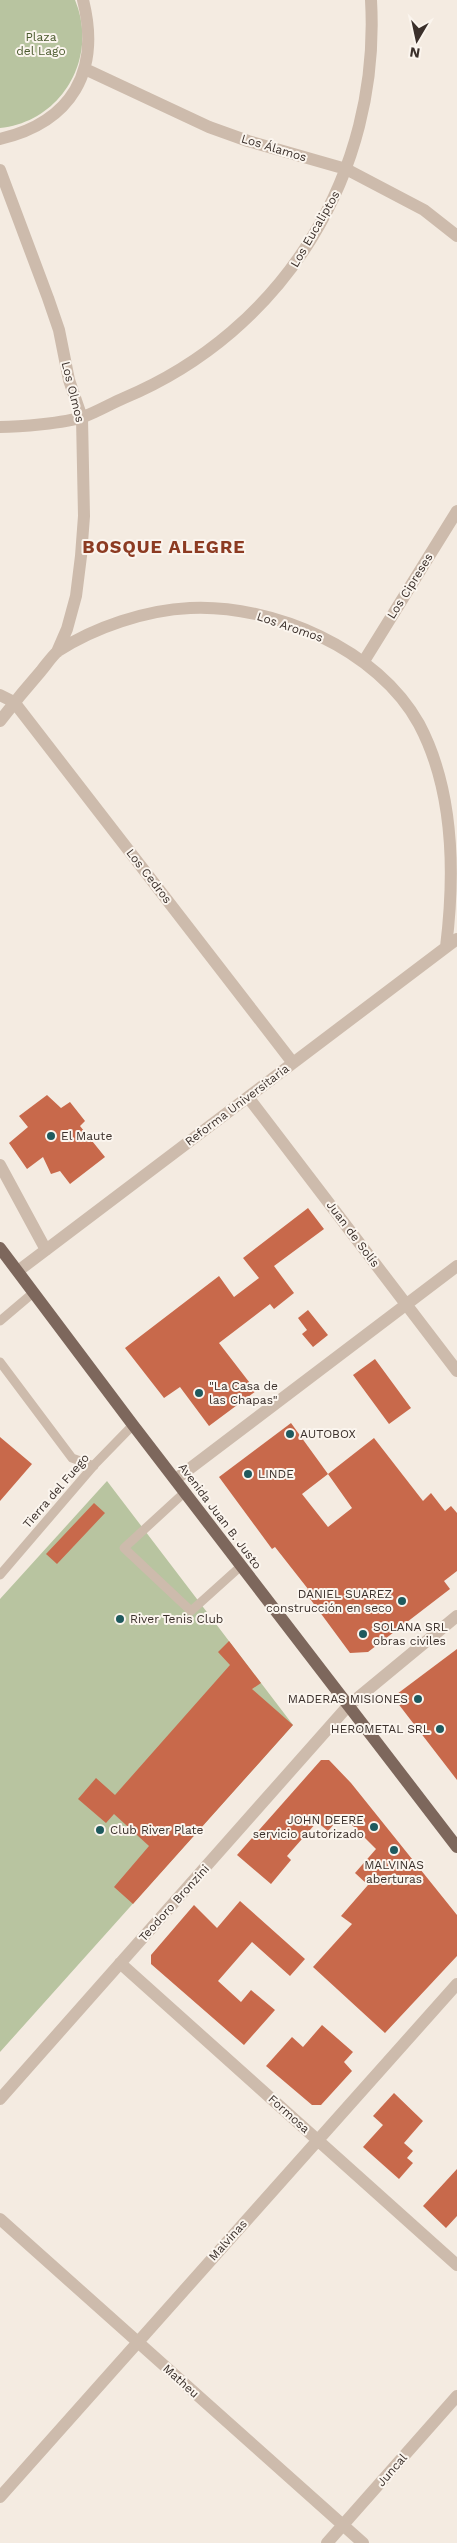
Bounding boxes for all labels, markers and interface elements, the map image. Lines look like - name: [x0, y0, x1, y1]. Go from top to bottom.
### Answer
- north arrow: [392, 15, 442, 65]
- park label: Plaza del Lago: [16, 30, 66, 58]
- text: N: [409, 44, 421, 62]
- street label: Los Álamos: [240, 131, 308, 165]
- street label: Los Eucaliptos: [287, 188, 343, 270]
- street label: Los Olmos: [59, 360, 87, 424]
- district label: BOSQUE ALEGRE: [82, 536, 246, 557]
- street label: Los Cipreses: [384, 551, 436, 621]
- street label: Los Aromos: [255, 609, 325, 645]
- street label: Los Cedros: [123, 846, 175, 906]
- street label: Reforma Universitaria: [182, 1061, 292, 1149]
- place label: El Maute: [61, 1129, 112, 1143]
- marker: El Maute: [45, 1130, 57, 1142]
- street label: Juan de Solís: [324, 1198, 382, 1270]
- place label: "La Casa de las Chapas": [209, 1379, 278, 1407]
- marker: "La Casa de las Chapas": [193, 1387, 205, 1399]
- place label: AUTOBOX: [300, 1427, 356, 1441]
- marker: AUTOBOX: [284, 1428, 296, 1440]
- street label: Tierra del Fuego: [20, 1451, 92, 1531]
- street label: Avenida Juan B. Justo: [176, 1460, 264, 1572]
- place label: LINDE: [258, 1467, 294, 1481]
- marker: LINDE: [242, 1468, 254, 1480]
- place label: DANIEL SUAREZ construcción en seco: [266, 1587, 392, 1615]
- marker: DANIEL SUAREZ construcción en seco: [396, 1595, 408, 1607]
- place label: River Tenis Club: [130, 1612, 223, 1626]
- marker: River Tenis Club: [114, 1613, 126, 1625]
- place label: SOLANA SRL obras civiles: [373, 1620, 448, 1648]
- marker: SOLANA SRL obras civiles: [357, 1628, 369, 1640]
- place label: MADERAS MISIONES: [288, 1692, 408, 1706]
- marker: MADERAS MISIONES: [412, 1693, 424, 1705]
- place label: HEROMETAL SRL: [331, 1722, 430, 1736]
- marker: HEROMETAL SRL: [434, 1723, 446, 1735]
- place label: JOHN DEERE servicio autorizado: [253, 1813, 364, 1841]
- marker: JOHN DEERE servicio autorizado: [368, 1821, 380, 1833]
- place label: Club River Plate: [110, 1823, 203, 1837]
- marker: Club River Plate: [94, 1824, 106, 1836]
- marker: MALVINAS aberturas: [388, 1844, 400, 1856]
- place label: MALVINAS aberturas: [364, 1858, 424, 1886]
- street label: Teodoro Bronzini: [136, 1862, 212, 1944]
- street label: Formosa: [266, 2092, 313, 2136]
- street label: Malvinas: [206, 2217, 250, 2263]
- street label: Matheu: [160, 2361, 202, 2401]
- street label: Juncal: [374, 2451, 410, 2489]

